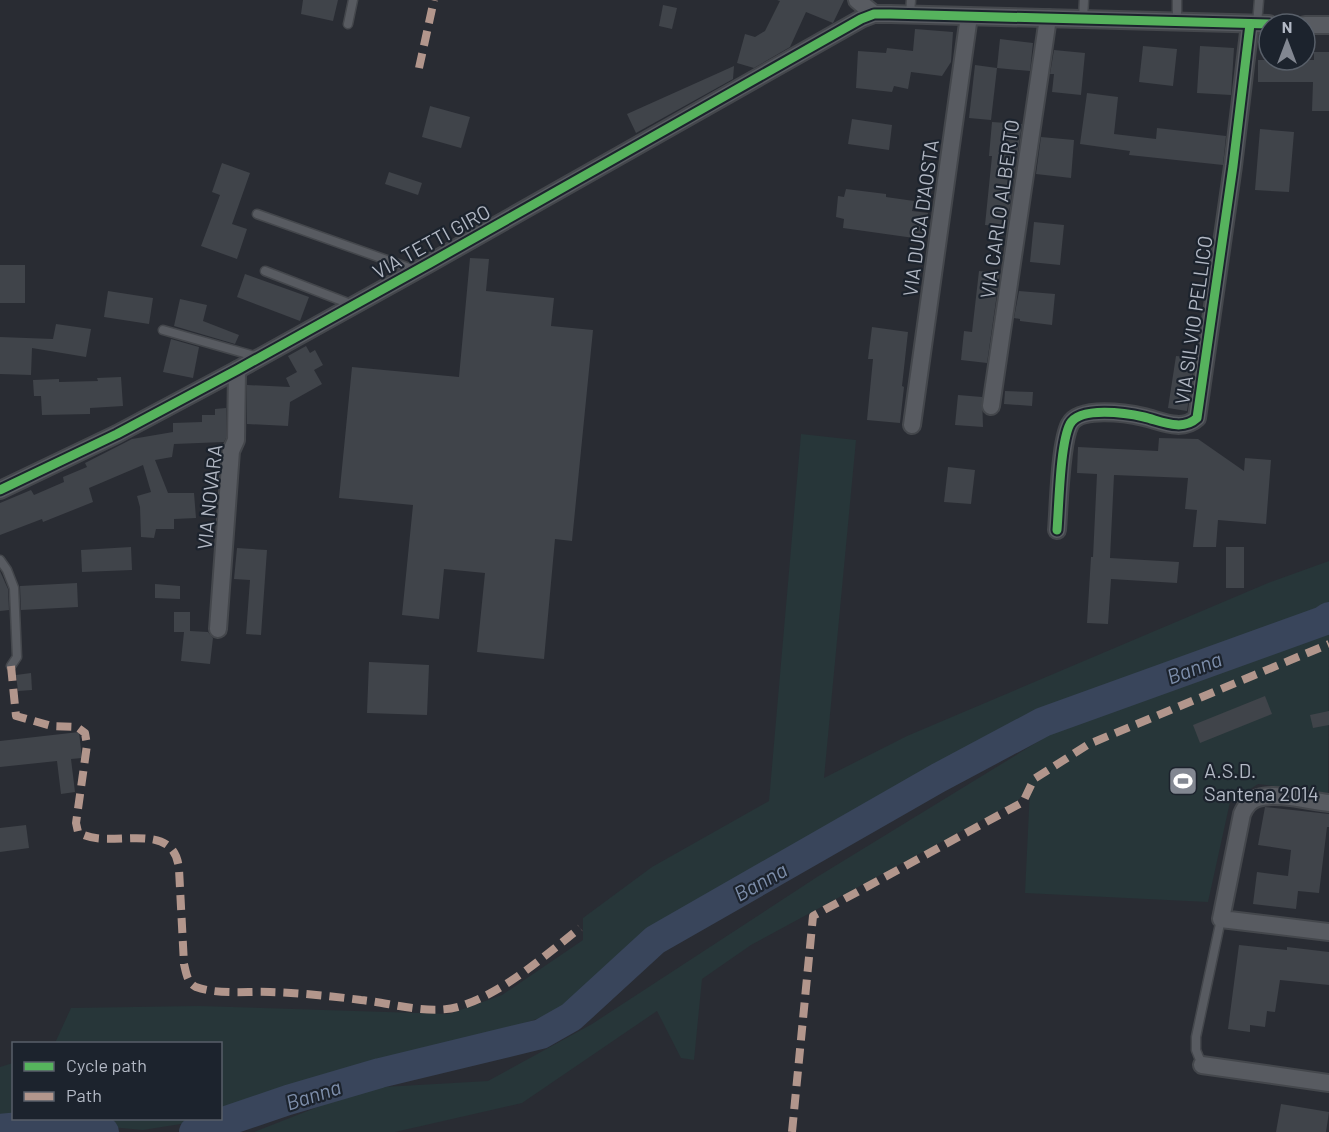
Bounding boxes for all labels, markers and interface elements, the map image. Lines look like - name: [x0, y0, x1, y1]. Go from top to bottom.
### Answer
- north arrow: [1257, 12, 1317, 72]
- text: N: [1282, 17, 1292, 36]
- street label: VIA CARLO ALBERTO: [975, 118, 1023, 300]
- street label: VIA DUCA D'AOSTA: [897, 138, 943, 298]
- street label: VIA TETTI GIRO: [368, 199, 494, 283]
- street label: VIA SILVIO PELLICO: [1169, 234, 1217, 406]
- street label: VIA NOVARA: [192, 443, 226, 551]
- water label: Banna: [1163, 646, 1225, 688]
- place label: A.S.D. Santena 2014: [1204, 758, 1319, 805]
- sports icon: A.S.D. Santena 2014: [1167, 765, 1199, 797]
- water label: Banna: [729, 856, 791, 906]
- legend: [12, 1042, 222, 1120]
- text: Cycle path: [66, 1054, 147, 1076]
- water label: Banna: [282, 1073, 344, 1115]
- text: Path: [66, 1084, 102, 1106]

